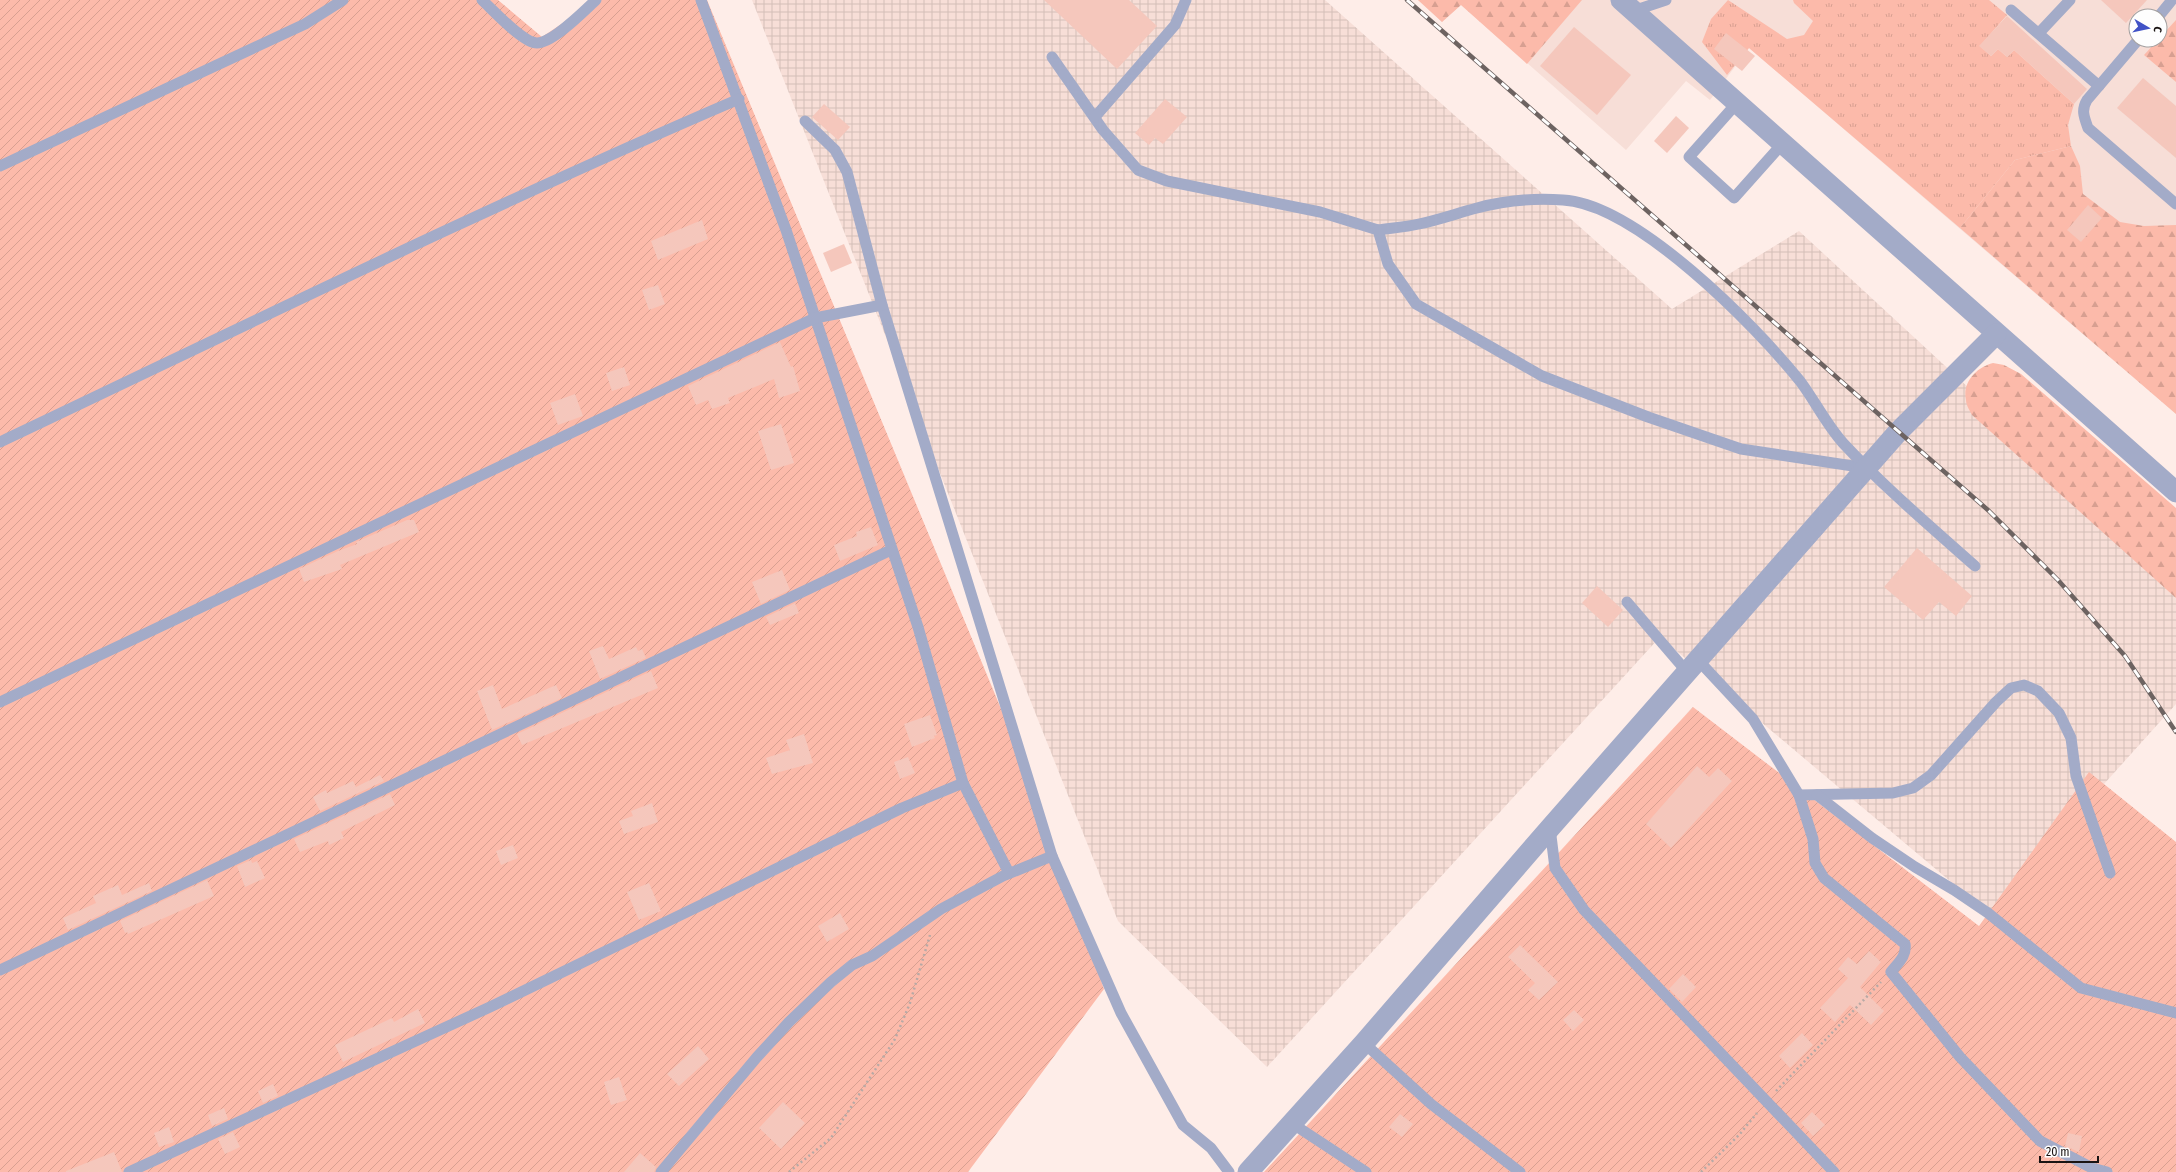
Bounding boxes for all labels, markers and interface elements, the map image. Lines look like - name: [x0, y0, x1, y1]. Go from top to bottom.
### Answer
- north arrow: [2128, 8, 2168, 48]
- text: С: [2150, 26, 2164, 34]
- scale bar: [2040, 1138, 2098, 1164]
- text: 20 m: [2046, 1145, 2070, 1159]

